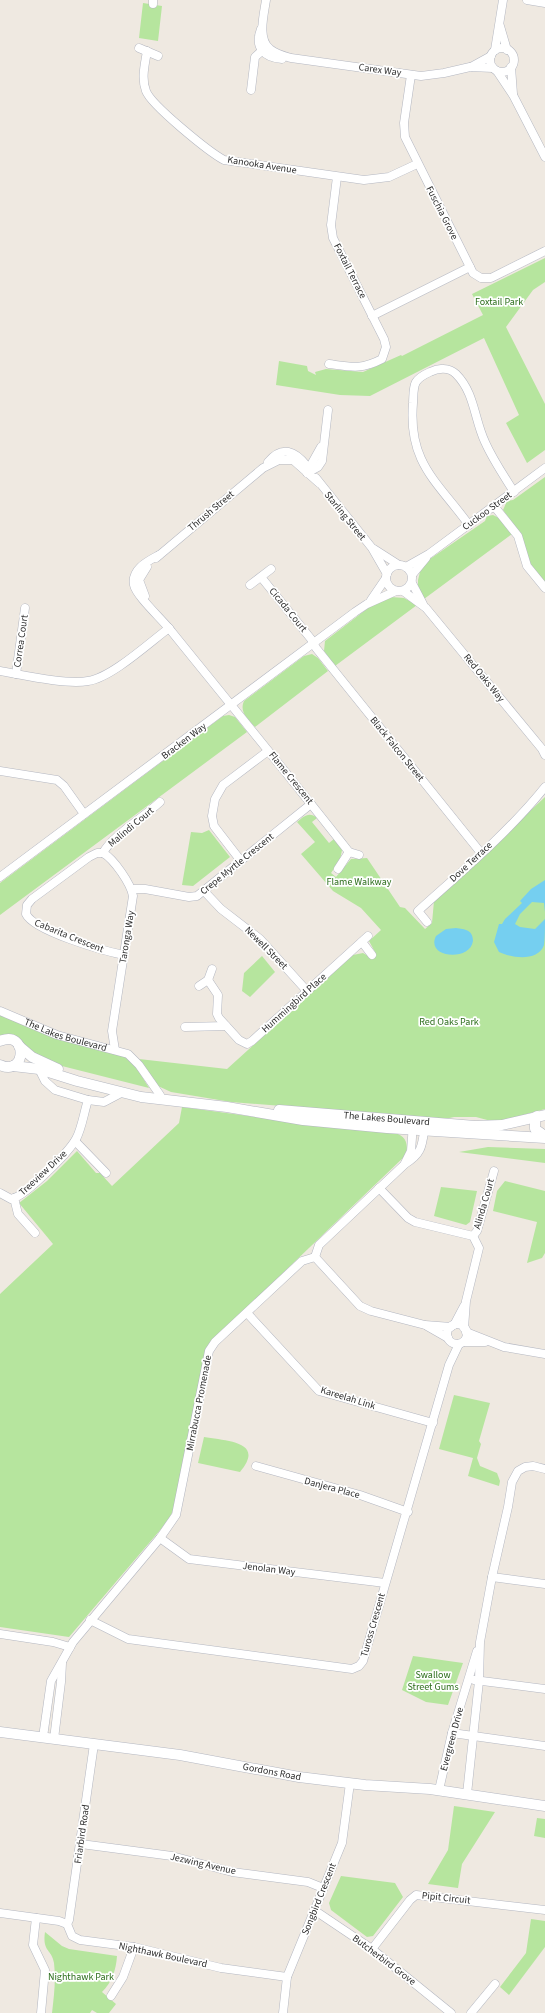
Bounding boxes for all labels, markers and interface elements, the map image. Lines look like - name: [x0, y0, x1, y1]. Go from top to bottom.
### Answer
- street label: Carex Way: [358, 60, 403, 80]
- street label: Kanooka Avenue: [226, 153, 298, 177]
- street label: Fuschia Grove: [422, 184, 462, 242]
- street label: Foxtail Terrace: [330, 241, 370, 301]
- park label: Foxtail Park: [475, 295, 523, 309]
- street label: Thrush Street: [185, 487, 238, 534]
- street label: Cuckoo Street: [459, 488, 515, 534]
- street label: Starling Street: [321, 489, 370, 544]
- street label: Cicada Court: [266, 585, 311, 636]
- street label: Correa Court: [10, 613, 32, 668]
- street label: Red Oaks Way: [460, 651, 508, 705]
- street label: Black Falcon Street: [367, 714, 428, 785]
- street label: Bracken Way: [158, 719, 210, 763]
- street label: Flame Crescent: [265, 749, 317, 808]
- street label: Malindi Court: [105, 803, 158, 850]
- street label: Crepe Myrtle Crescent: [197, 829, 277, 898]
- street label: Dove Terrace: [447, 838, 495, 885]
- park label: Flame Walkway: [327, 875, 392, 889]
- street label: Taronga Way: [116, 909, 138, 964]
- street label: Cabarita Crescent: [32, 916, 106, 957]
- street label: Newell Street: [241, 923, 291, 973]
- street label: Hummingbird Place: [258, 970, 330, 1036]
- street label: The Lakes Boulevard: [22, 1015, 108, 1055]
- park label: Red Oaks Park: [419, 1015, 479, 1029]
- street label: The Lakes Boulevard: [343, 1108, 430, 1129]
- street label: Treeview Drive: [16, 1147, 70, 1199]
- street label: Alinda Court: [470, 1177, 498, 1231]
- street label: Mirrabucca Promenade: [183, 1354, 215, 1452]
- street label: Kareelah Link: [319, 1383, 377, 1413]
- street label: Danjera Place: [303, 1474, 361, 1502]
- street label: Jenolan Way: [242, 1559, 297, 1579]
- street label: Tuross Crescent: [357, 1591, 389, 1659]
- park label: Swallow Street Gums: [407, 1668, 459, 1694]
- street label: Evergreen Drive: [437, 1705, 467, 1772]
- street label: Gordons Road: [242, 1760, 302, 1784]
- street label: Friarbird Road: [71, 1804, 93, 1864]
- street label: Jezwing Avenue: [169, 1850, 237, 1878]
- street label: Songbird Crescent: [298, 1860, 340, 1937]
- street label: Pipit Circuit: [421, 1888, 472, 1908]
- street label: Butcherbird Grove: [349, 1931, 419, 1989]
- street label: Nighthawk Boulevard: [117, 1939, 209, 1971]
- park label: Nighthawk Park: [48, 1970, 114, 1984]

